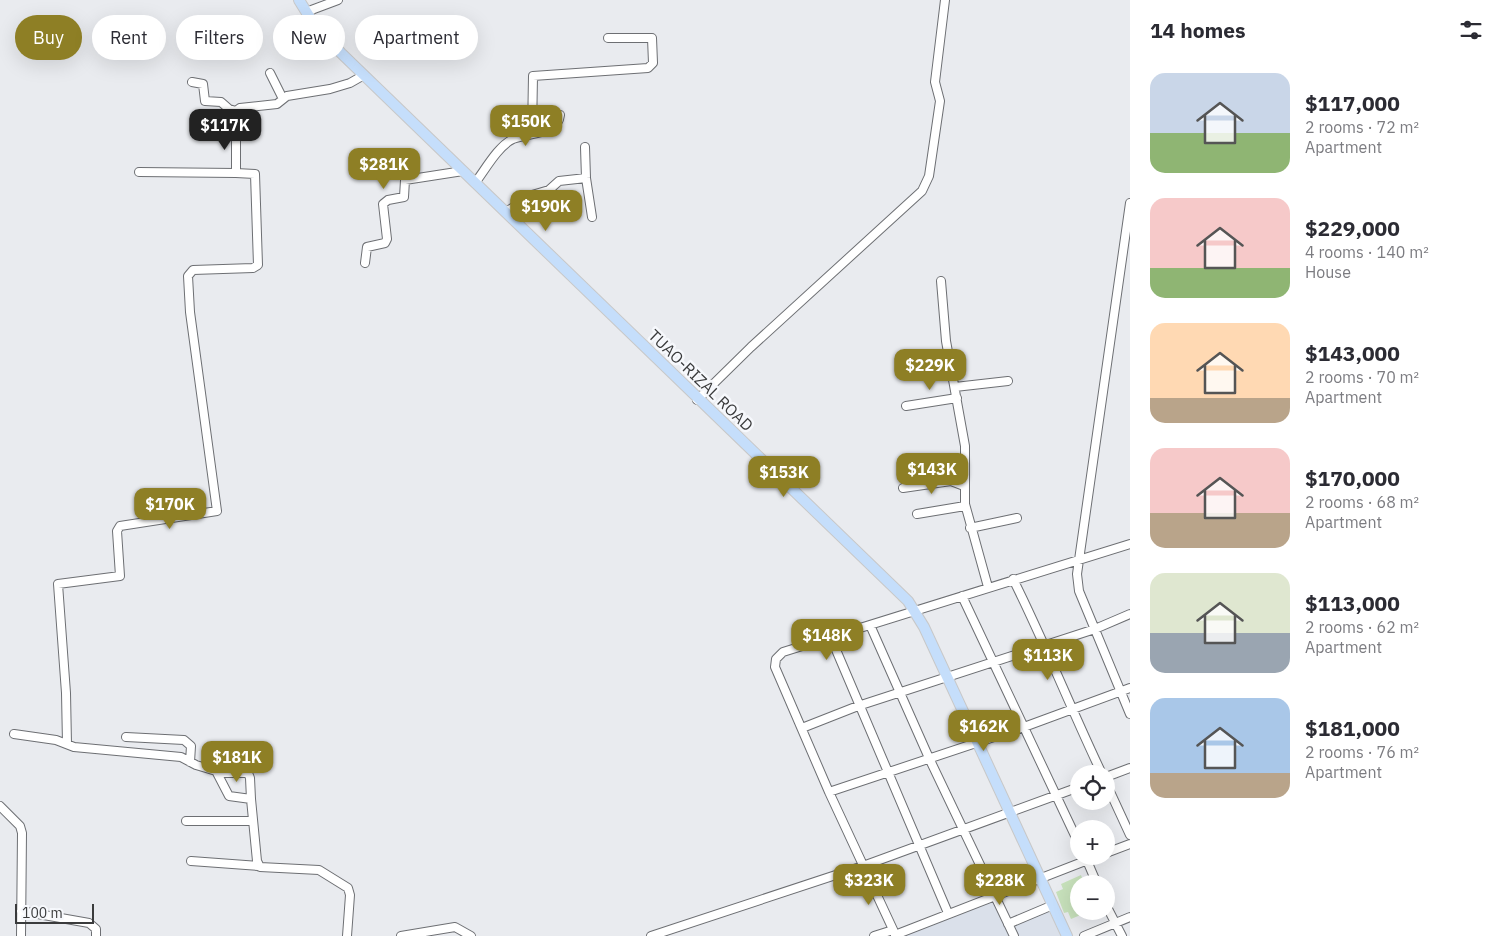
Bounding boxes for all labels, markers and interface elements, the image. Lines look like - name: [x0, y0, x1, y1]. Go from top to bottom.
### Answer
- chip: Buy: [15, 15, 82, 60]
- chip: Rent: [92, 15, 166, 60]
- chip: Filters: [176, 15, 263, 60]
- chip: New: [273, 15, 345, 60]
- chip: Apartment: [355, 15, 478, 60]
- text: 14 homes: [1150, 16, 1246, 44]
- icon: filters: [1457, 16, 1485, 44]
- text: $117,000: [1305, 89, 1400, 117]
- icon: home: [1190, 93, 1250, 153]
- pin: $150K: [491, 104, 561, 147]
- pin: $117K: [190, 108, 260, 151]
- text: $150K: [501, 111, 551, 131]
- text: $117K: [200, 115, 250, 135]
- text: 2 rooms · 72 m²: [1305, 117, 1419, 137]
- text: Apartment: [1305, 137, 1382, 157]
- pin: $281K: [349, 148, 419, 190]
- text: $281K: [359, 154, 409, 174]
- pin: $190K: [511, 190, 581, 232]
- text: $190K: [521, 196, 571, 216]
- text: $229,000: [1305, 214, 1400, 242]
- icon: home: [1190, 218, 1250, 278]
- text: 4 rooms · 140 m²: [1305, 242, 1429, 262]
- text: House: [1305, 262, 1351, 282]
- street label: TUAO-RIZAL ROAD: [644, 325, 758, 435]
- text: $143,000: [1305, 339, 1400, 367]
- icon: home: [1190, 343, 1250, 403]
- pin: $229K: [895, 348, 965, 391]
- text: $229K: [905, 355, 955, 375]
- text: 2 rooms · 70 m²: [1305, 367, 1419, 387]
- text: Apartment: [1305, 387, 1382, 407]
- pin: $143K: [897, 452, 967, 495]
- pin: $153K: [749, 456, 819, 498]
- text: $143K: [907, 459, 957, 479]
- text: $153K: [759, 462, 809, 482]
- text: $170,000: [1305, 464, 1400, 492]
- icon: home: [1190, 468, 1250, 528]
- pin: $170K: [135, 488, 205, 530]
- text: 2 rooms · 68 m²: [1305, 492, 1419, 512]
- text: $170K: [145, 494, 195, 514]
- text: Apartment: [1305, 512, 1382, 532]
- text: $113,000: [1305, 589, 1400, 617]
- icon: home: [1190, 593, 1250, 653]
- text: 2 rooms · 62 m²: [1305, 617, 1419, 637]
- pin: $148K: [792, 618, 862, 661]
- text: $148K: [802, 625, 852, 645]
- text: Apartment: [1305, 637, 1382, 657]
- pin: $113K: [1013, 638, 1083, 681]
- text: $113K: [1023, 645, 1073, 665]
- pin: $162K: [949, 710, 1019, 752]
- text: $181,000: [1305, 714, 1400, 742]
- text: $162K: [959, 716, 1009, 736]
- icon: home: [1190, 718, 1250, 778]
- pin: $181K: [202, 740, 272, 783]
- text: 2 rooms · 76 m²: [1305, 742, 1419, 762]
- text: $181K: [212, 747, 262, 767]
- text: Apartment: [1305, 762, 1382, 782]
- map controls: [1070, 765, 1115, 920]
- button: locate: [1070, 765, 1115, 810]
- button: +: [1070, 820, 1115, 865]
- pin: $323K: [834, 864, 904, 906]
- pin: $228K: [965, 864, 1035, 906]
- text: $323K: [844, 870, 894, 890]
- text: $228K: [975, 870, 1025, 890]
- button: −: [1070, 875, 1115, 920]
- scale bar: [15, 901, 94, 924]
- text: 100 m: [22, 904, 63, 922]

